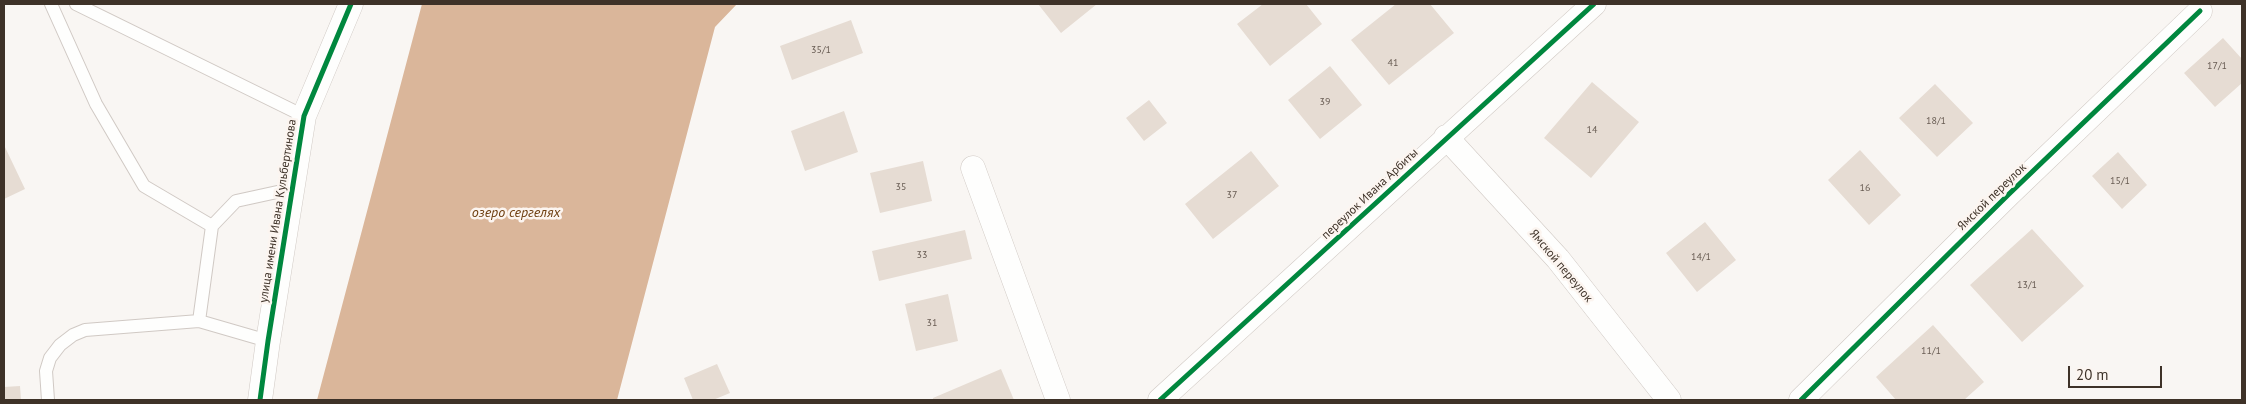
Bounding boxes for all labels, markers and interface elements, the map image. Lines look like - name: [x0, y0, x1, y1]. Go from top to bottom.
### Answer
- house number: 35/1: [811, 44, 831, 56]
- house number: 41: [1388, 57, 1398, 69]
- house number: 17/1: [2207, 60, 2227, 72]
- house number: 39: [1320, 96, 1330, 108]
- house number: 18/1: [1926, 115, 1946, 127]
- street label: улица имени Ивана Кульбертинова: [256, 118, 300, 304]
- house number: 14: [1587, 124, 1597, 136]
- street label: переулок Ивана Арбиты: [1319, 146, 1421, 242]
- street label: Ямской переулок: [1955, 160, 2029, 234]
- house number: 15/1: [2110, 175, 2130, 187]
- house number: 35: [896, 181, 906, 193]
- house number: 16: [1860, 182, 1870, 194]
- house number: 37: [1227, 189, 1237, 201]
- water label: озеро сергелях: [472, 205, 560, 221]
- street label: Ямской переулок: [1526, 227, 1596, 305]
- house number: 33: [917, 249, 927, 261]
- house number: 14/1: [1691, 251, 1711, 263]
- house number: 13/1: [2017, 279, 2037, 291]
- house number: 31: [927, 317, 937, 329]
- house number: 11/1: [1921, 345, 1941, 357]
- scale bar: [2071, 356, 2165, 388]
- text: 20 m: [2076, 365, 2109, 384]

